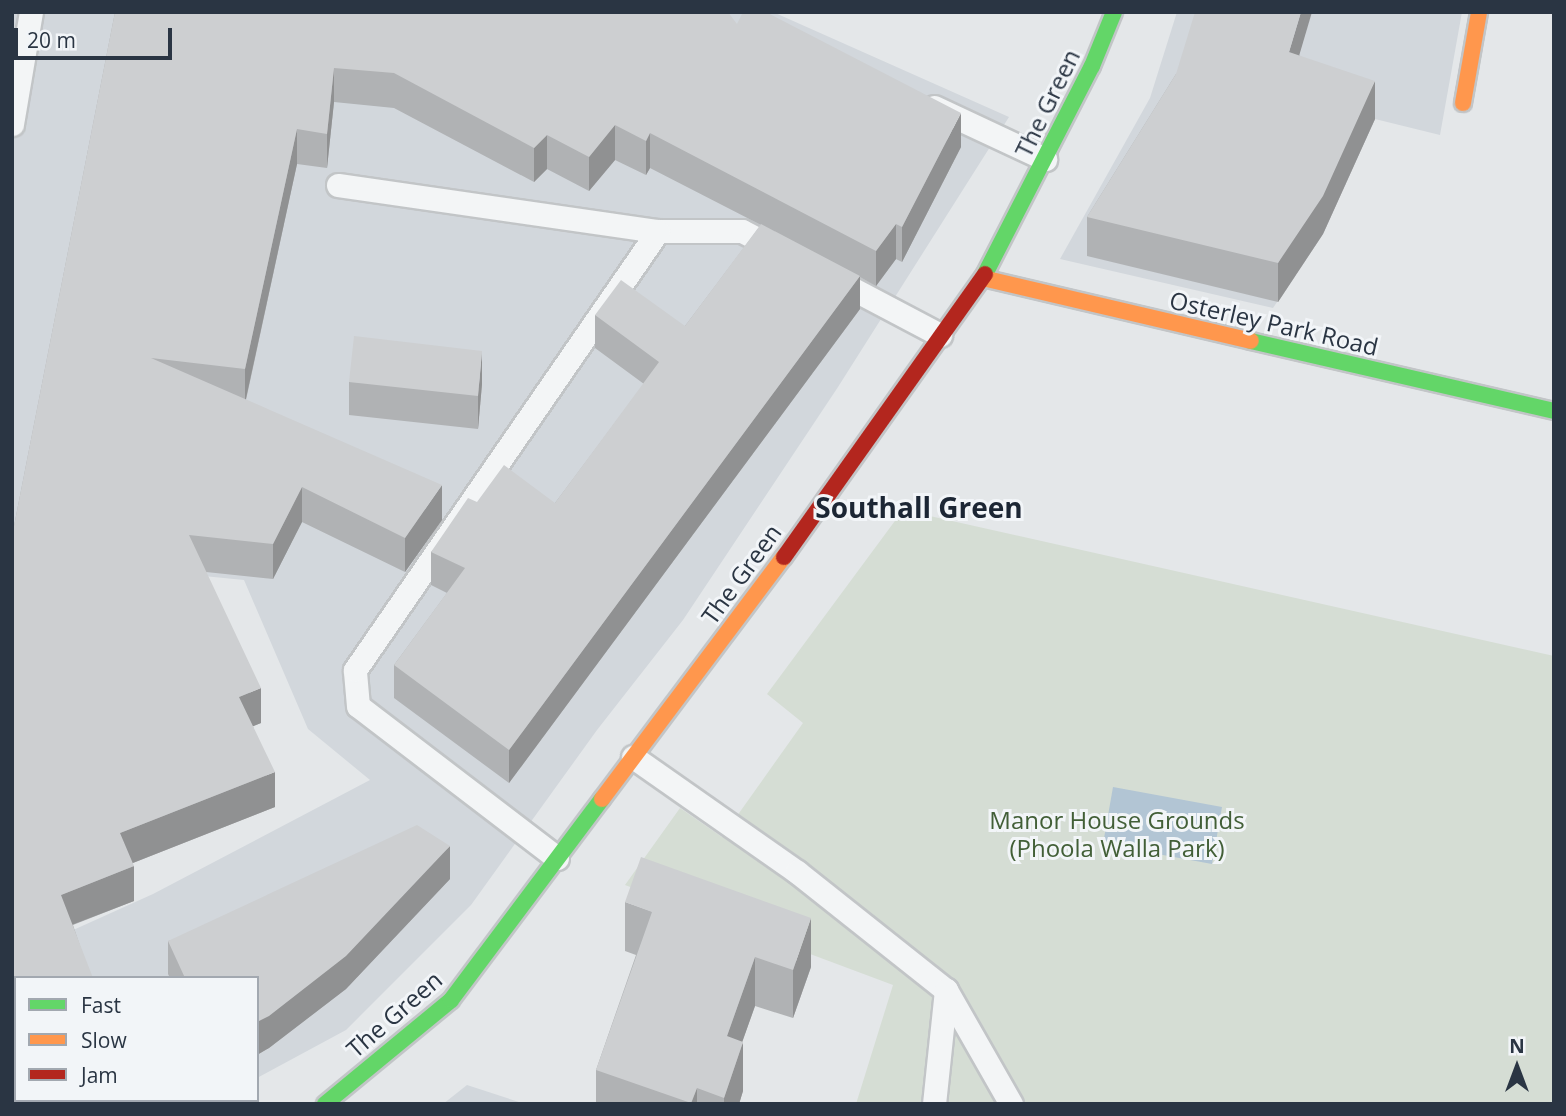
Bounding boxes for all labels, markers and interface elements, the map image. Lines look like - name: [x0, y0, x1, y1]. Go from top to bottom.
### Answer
- scale bar: [18, 14, 175, 58]
- text: 20 m: [27, 26, 76, 54]
- street label: The Green: [1009, 44, 1085, 162]
- street label: Osterley Park Road: [1167, 285, 1381, 361]
- district label: Southall Green: [815, 490, 1023, 524]
- street label: The Green: [695, 518, 787, 630]
- park label: Manor House Grounds (Phoola Walla Park): [989, 806, 1245, 862]
- street label: The Green: [341, 965, 447, 1063]
- legend: [14, 976, 259, 1102]
- text: Fast: [81, 991, 121, 1019]
- text: Slow: [81, 1026, 127, 1054]
- north arrow: [1482, 1032, 1552, 1102]
- text: N: [1509, 1033, 1525, 1059]
- text: Jam: [81, 1061, 118, 1089]

